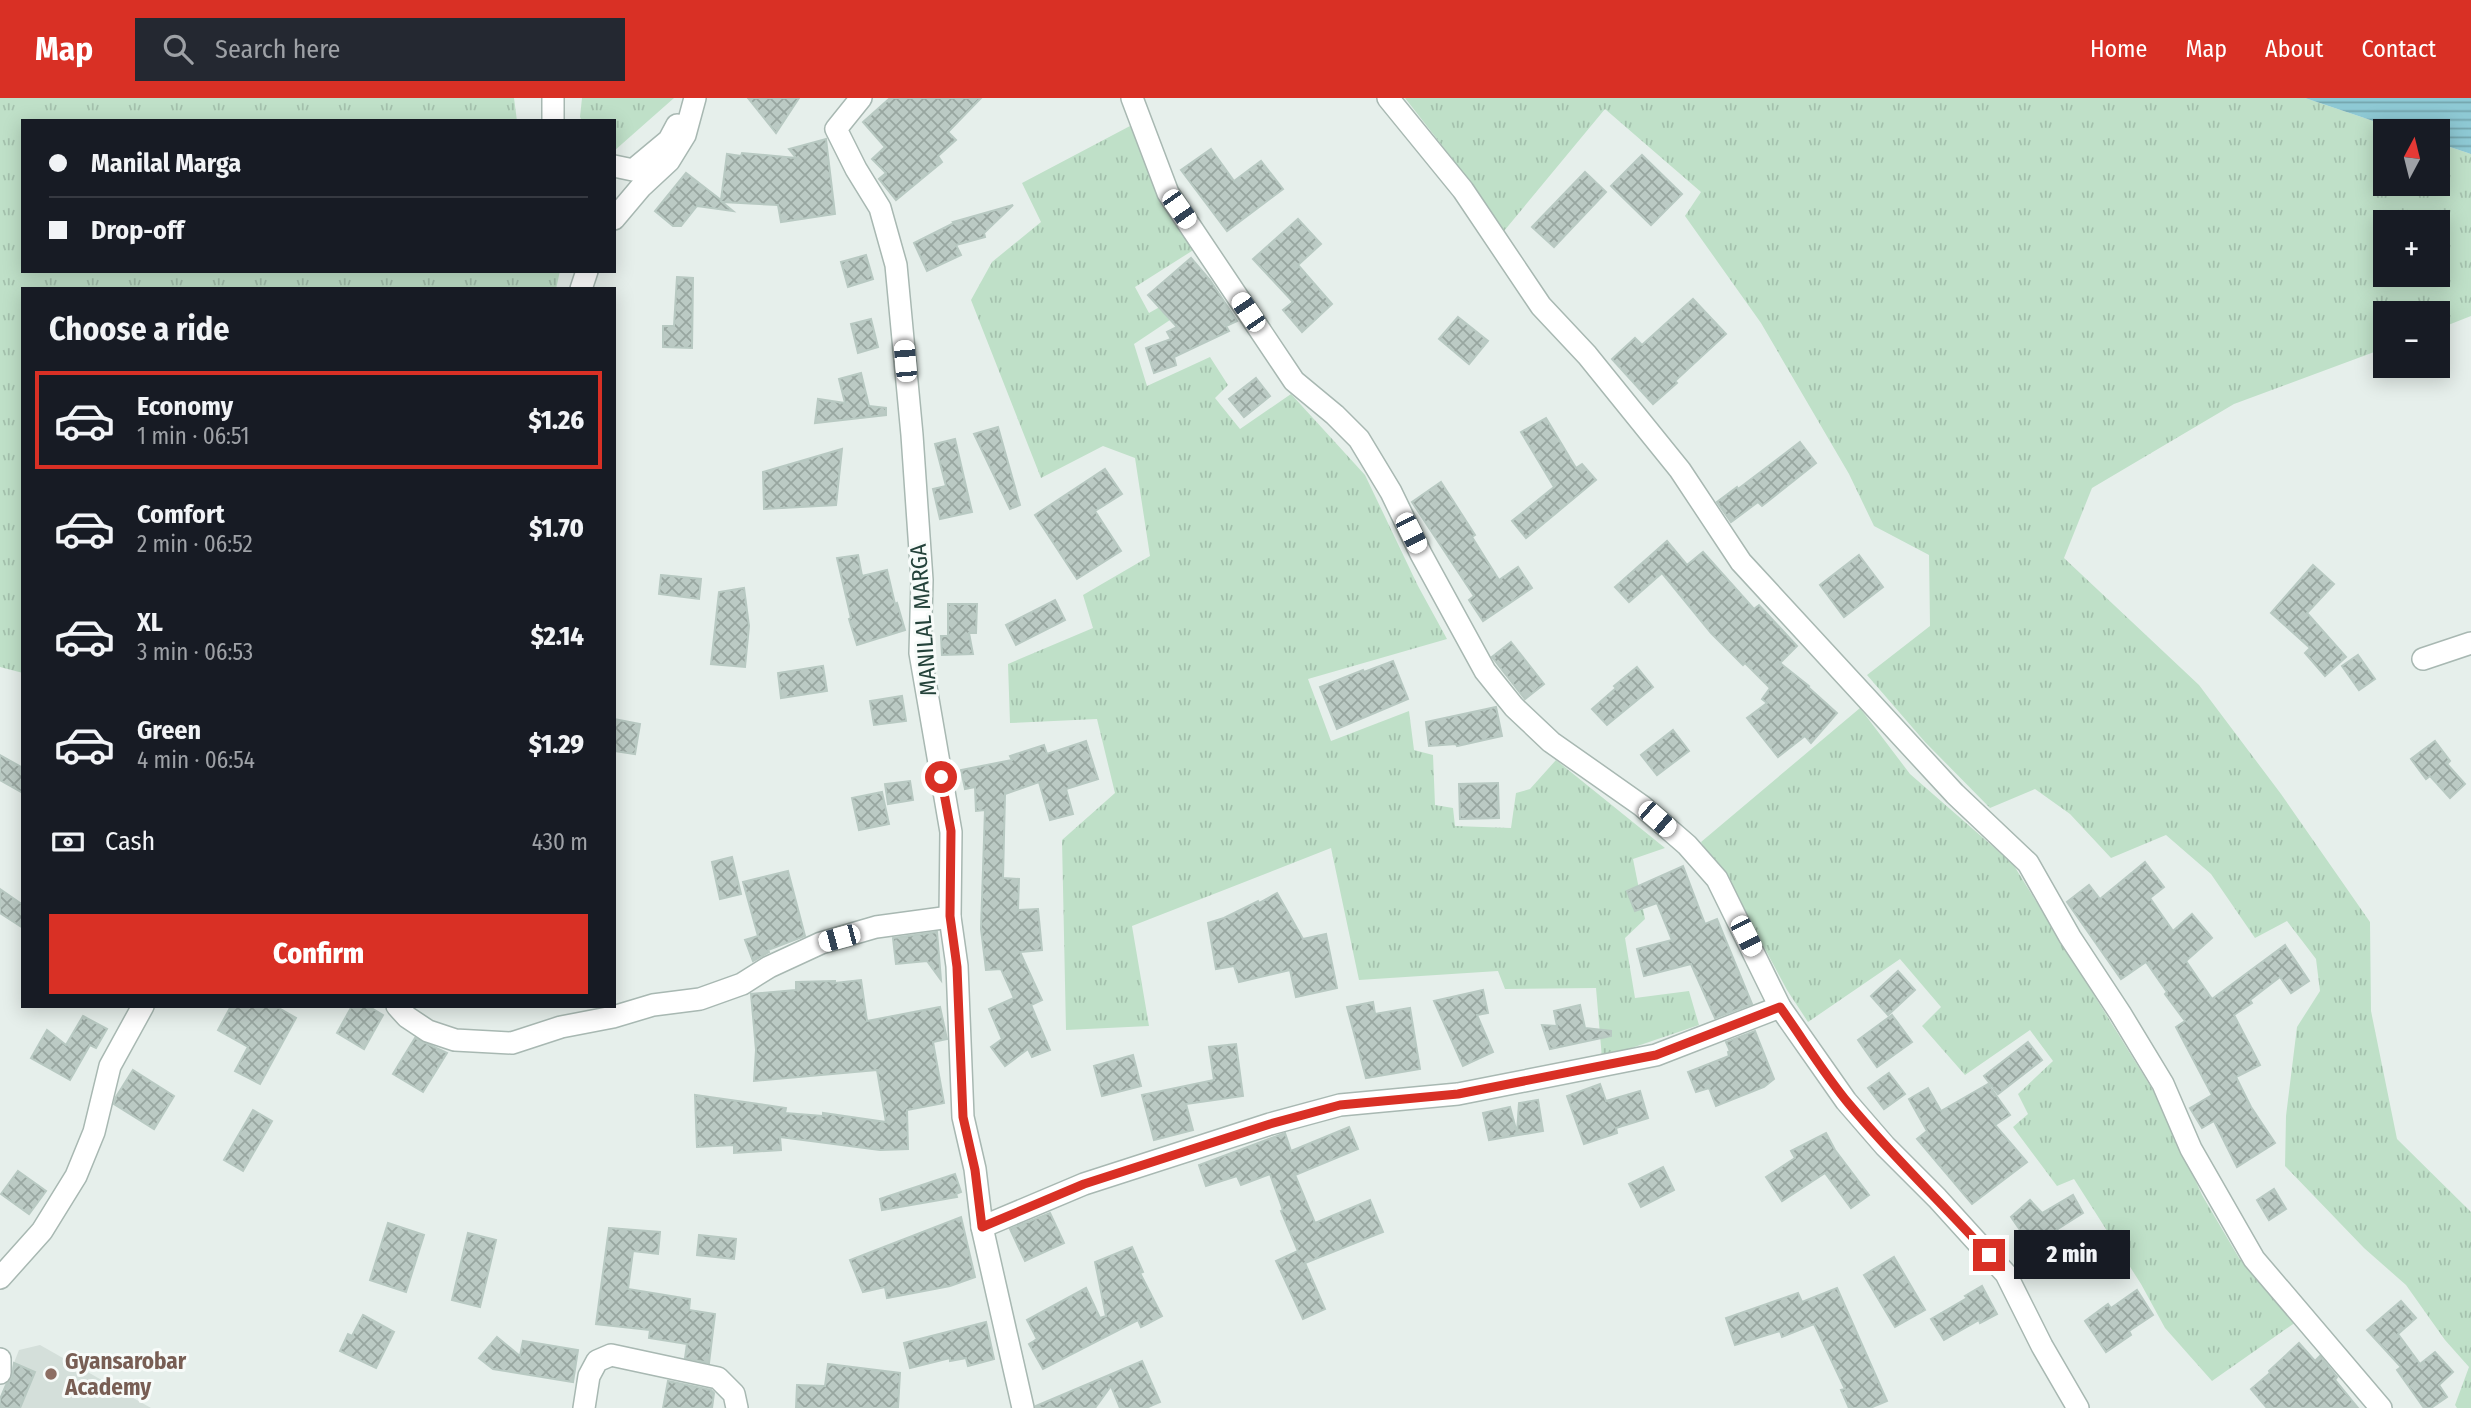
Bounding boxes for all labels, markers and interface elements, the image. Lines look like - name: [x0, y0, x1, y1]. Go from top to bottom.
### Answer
- search box: [135, 18, 625, 81]
- text: Map: [35, 29, 93, 69]
- icon: search: [159, 30, 197, 68]
- text: Search here: [215, 34, 340, 65]
- text: Home: [2090, 35, 2147, 63]
- text: Map: [2185, 35, 2227, 63]
- text: About: [2265, 35, 2323, 63]
- text: Contact: [2361, 35, 2436, 63]
- north arrow: [2373, 119, 2450, 196]
- map controls: [2373, 119, 2450, 378]
- text: Manilal Marga: [91, 148, 241, 179]
- car: [1159, 186, 1200, 232]
- button: +: [2373, 210, 2450, 287]
- text: Drop-off: [91, 215, 184, 246]
- car: [1228, 289, 1269, 335]
- button: −: [2373, 301, 2450, 378]
- text: Choose a ride: [49, 310, 230, 348]
- car: [893, 339, 918, 383]
- icon: car: [53, 389, 116, 452]
- text: Economy: [137, 391, 233, 422]
- text: $1.26: [529, 405, 584, 436]
- text: 1 min · 06:51: [137, 422, 249, 450]
- icon: car: [53, 497, 116, 560]
- text: Comfort: [137, 499, 225, 530]
- car: [1393, 510, 1430, 556]
- text: $1.70: [529, 513, 584, 544]
- text: 2 min · 06:52: [137, 530, 253, 558]
- street label: MANILAL MARGA: [904, 543, 942, 697]
- icon: car: [53, 605, 116, 668]
- text: XL: [137, 607, 163, 638]
- text: $2.14: [531, 621, 584, 652]
- text: 3 min · 06:53: [137, 638, 253, 666]
- icon: car: [53, 713, 116, 776]
- text: Green: [137, 715, 201, 746]
- text: $1.29: [529, 729, 584, 760]
- text: 4 min · 06:54: [137, 746, 255, 774]
- route start: [925, 761, 957, 793]
- car: [1635, 797, 1680, 841]
- icon: cash: [49, 823, 87, 861]
- text: Cash: [105, 826, 155, 857]
- text: 430 m: [532, 828, 588, 856]
- car: [1728, 913, 1765, 959]
- button: Confirm: [49, 914, 588, 994]
- car: [816, 922, 863, 954]
- callout: 2 min: [2014, 1230, 2129, 1280]
- route end: [1973, 1239, 2005, 1271]
- text: 2 min: [2047, 1240, 2097, 1268]
- place label: Gyansarobar Academy: [64, 1347, 187, 1401]
- marker: Gyansarobar Academy: [43, 1366, 59, 1382]

